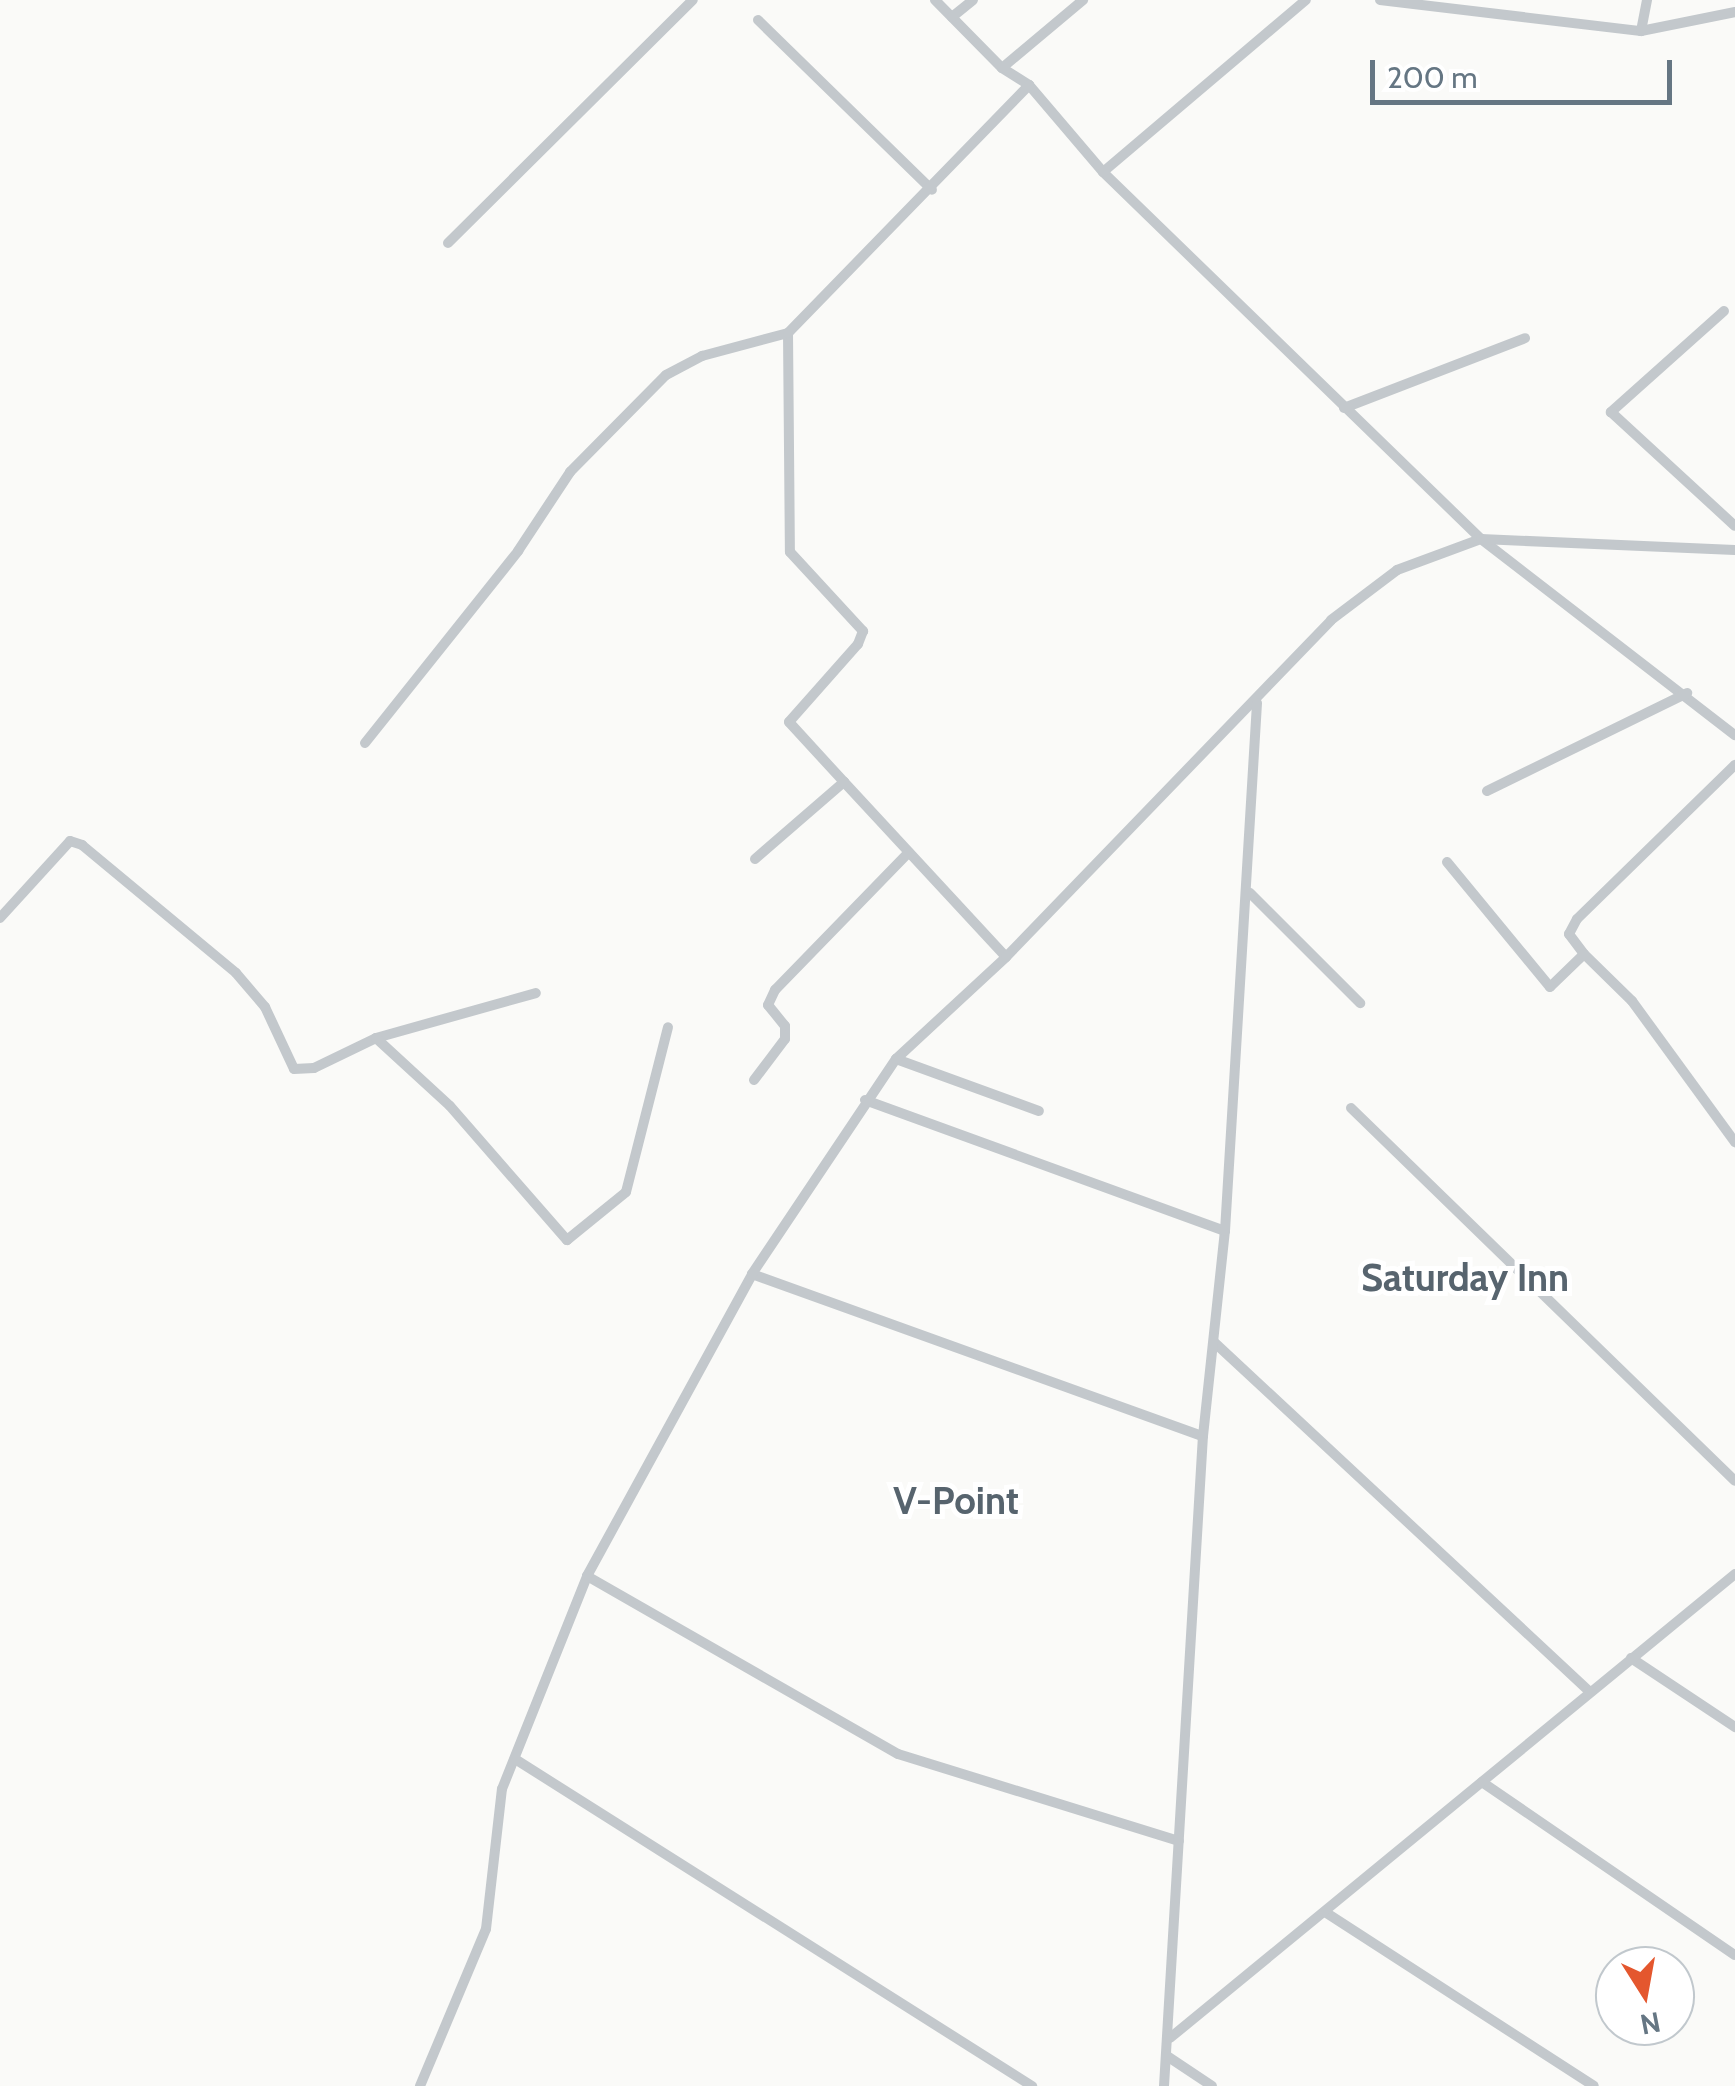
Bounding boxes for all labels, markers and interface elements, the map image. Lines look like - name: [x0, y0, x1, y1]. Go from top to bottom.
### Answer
- scale bar: [1375, 40, 1678, 102]
- text: 200 m: [1387, 59, 1478, 96]
- district label: Saturday Inn: [1361, 1255, 1569, 1301]
- district label: V-Point: [893, 1478, 1019, 1524]
- north arrow: [1595, 1946, 1695, 2046]
- text: N: [1637, 2005, 1663, 2042]

